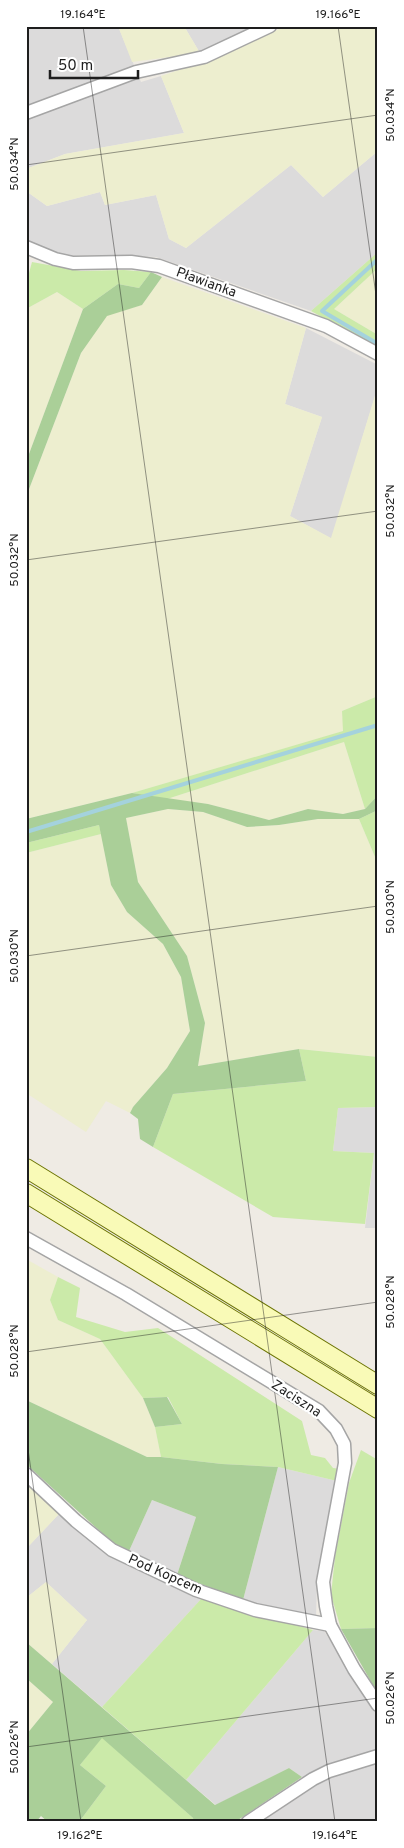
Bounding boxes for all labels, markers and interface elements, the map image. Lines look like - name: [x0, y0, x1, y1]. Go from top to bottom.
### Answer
- text: 19.164°E: [60, 7, 106, 23]
- text: 19.166°E: [315, 7, 361, 23]
- scale bar: [50, 48, 138, 80]
- text: 50 m: [58, 57, 93, 76]
- text: 50.034°N: [383, 88, 399, 142]
- text: 50.034°N: [7, 137, 23, 191]
- street label: Pławianka: [173, 264, 239, 302]
- text: 50.032°N: [383, 484, 399, 538]
- text: 50.032°N: [7, 533, 23, 587]
- text: 50.030°N: [383, 880, 399, 934]
- text: 50.030°N: [7, 929, 23, 983]
- text: 50.028°N: [383, 1275, 399, 1329]
- text: 50.028°N: [7, 1324, 23, 1378]
- street label: Zaciszna: [268, 1377, 324, 1421]
- street label: Pod Kopcem: [125, 1551, 205, 1599]
- text: 50.026°N: [383, 1671, 399, 1725]
- text: 50.026°N: [7, 1720, 23, 1774]
- text: 19.162°E: [57, 1828, 103, 1844]
- text: 19.164°E: [312, 1828, 358, 1844]

